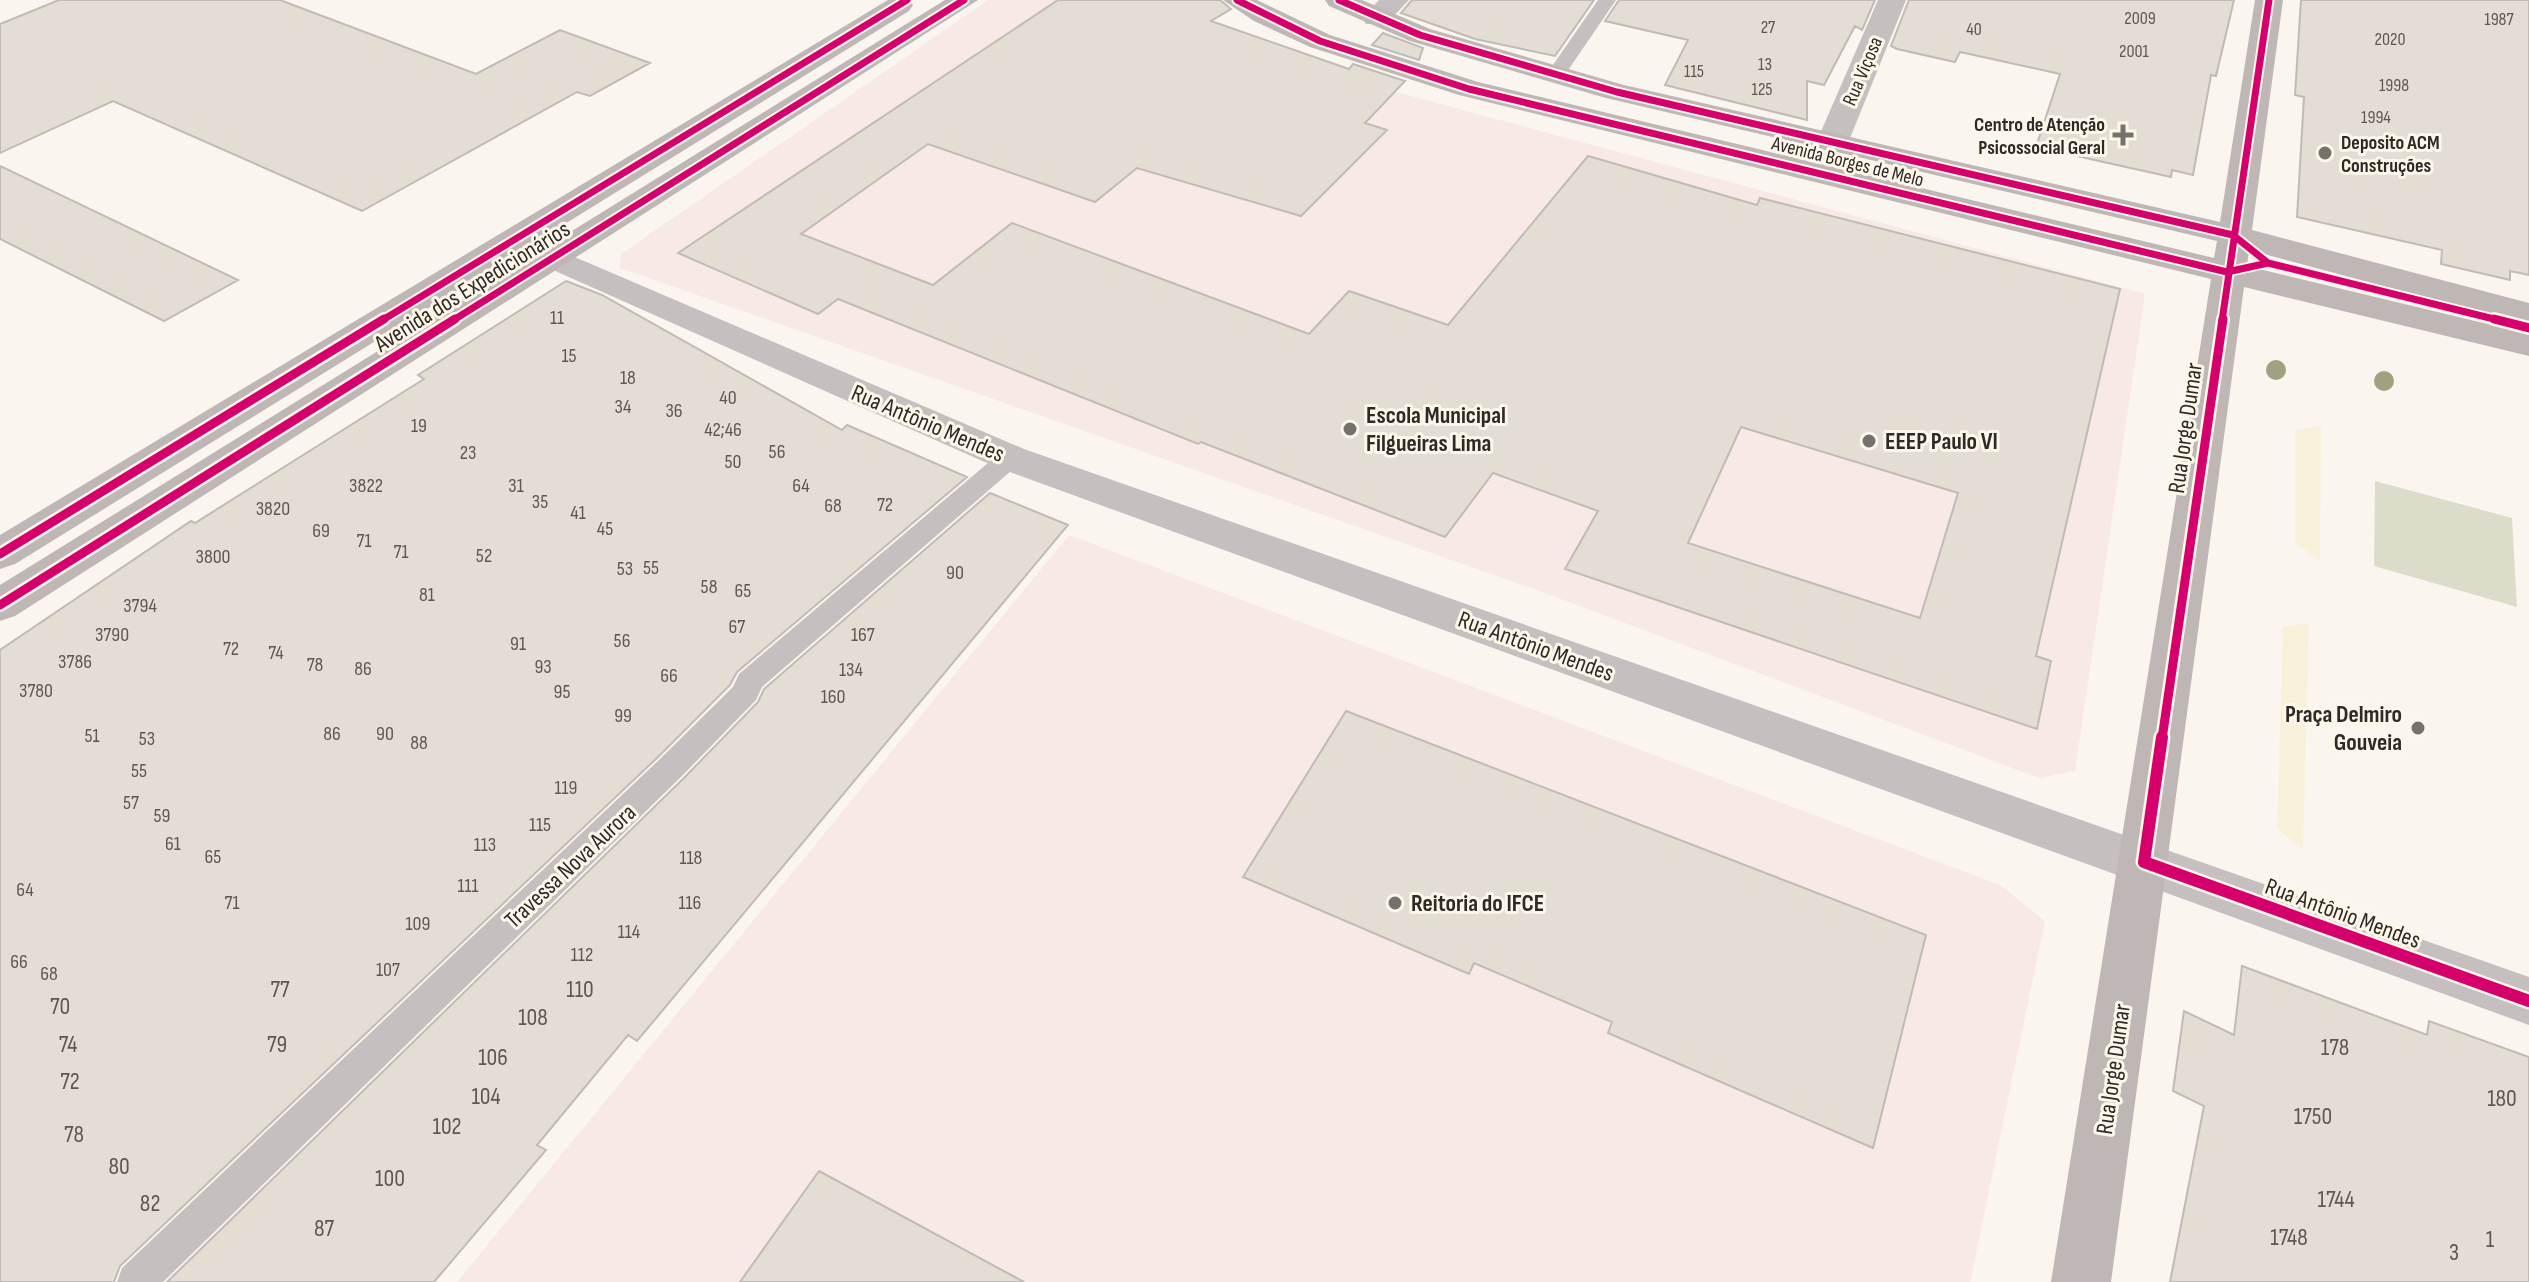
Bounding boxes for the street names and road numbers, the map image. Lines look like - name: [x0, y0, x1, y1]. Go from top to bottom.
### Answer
- street label: Rua Viçosa: [1838, 33, 1888, 109]
- street label: Avenida Borges de Melo: [1768, 131, 1926, 192]
- street label: Avenida dos Expedicionários: [368, 214, 575, 359]
- street label: Rua Jorge Dumar: [2162, 361, 2209, 495]
- street label: Rua Antônio Mendes: [847, 378, 1009, 469]
- street label: Rua Antônio Mendes: [1454, 605, 1618, 688]
- street label: Travessa Nova Aurora: [499, 798, 642, 935]
- street label: Rua Antônio Mendes: [2261, 872, 2425, 955]
- street label: Rua Jorge Dumar: [2090, 1002, 2137, 1136]

